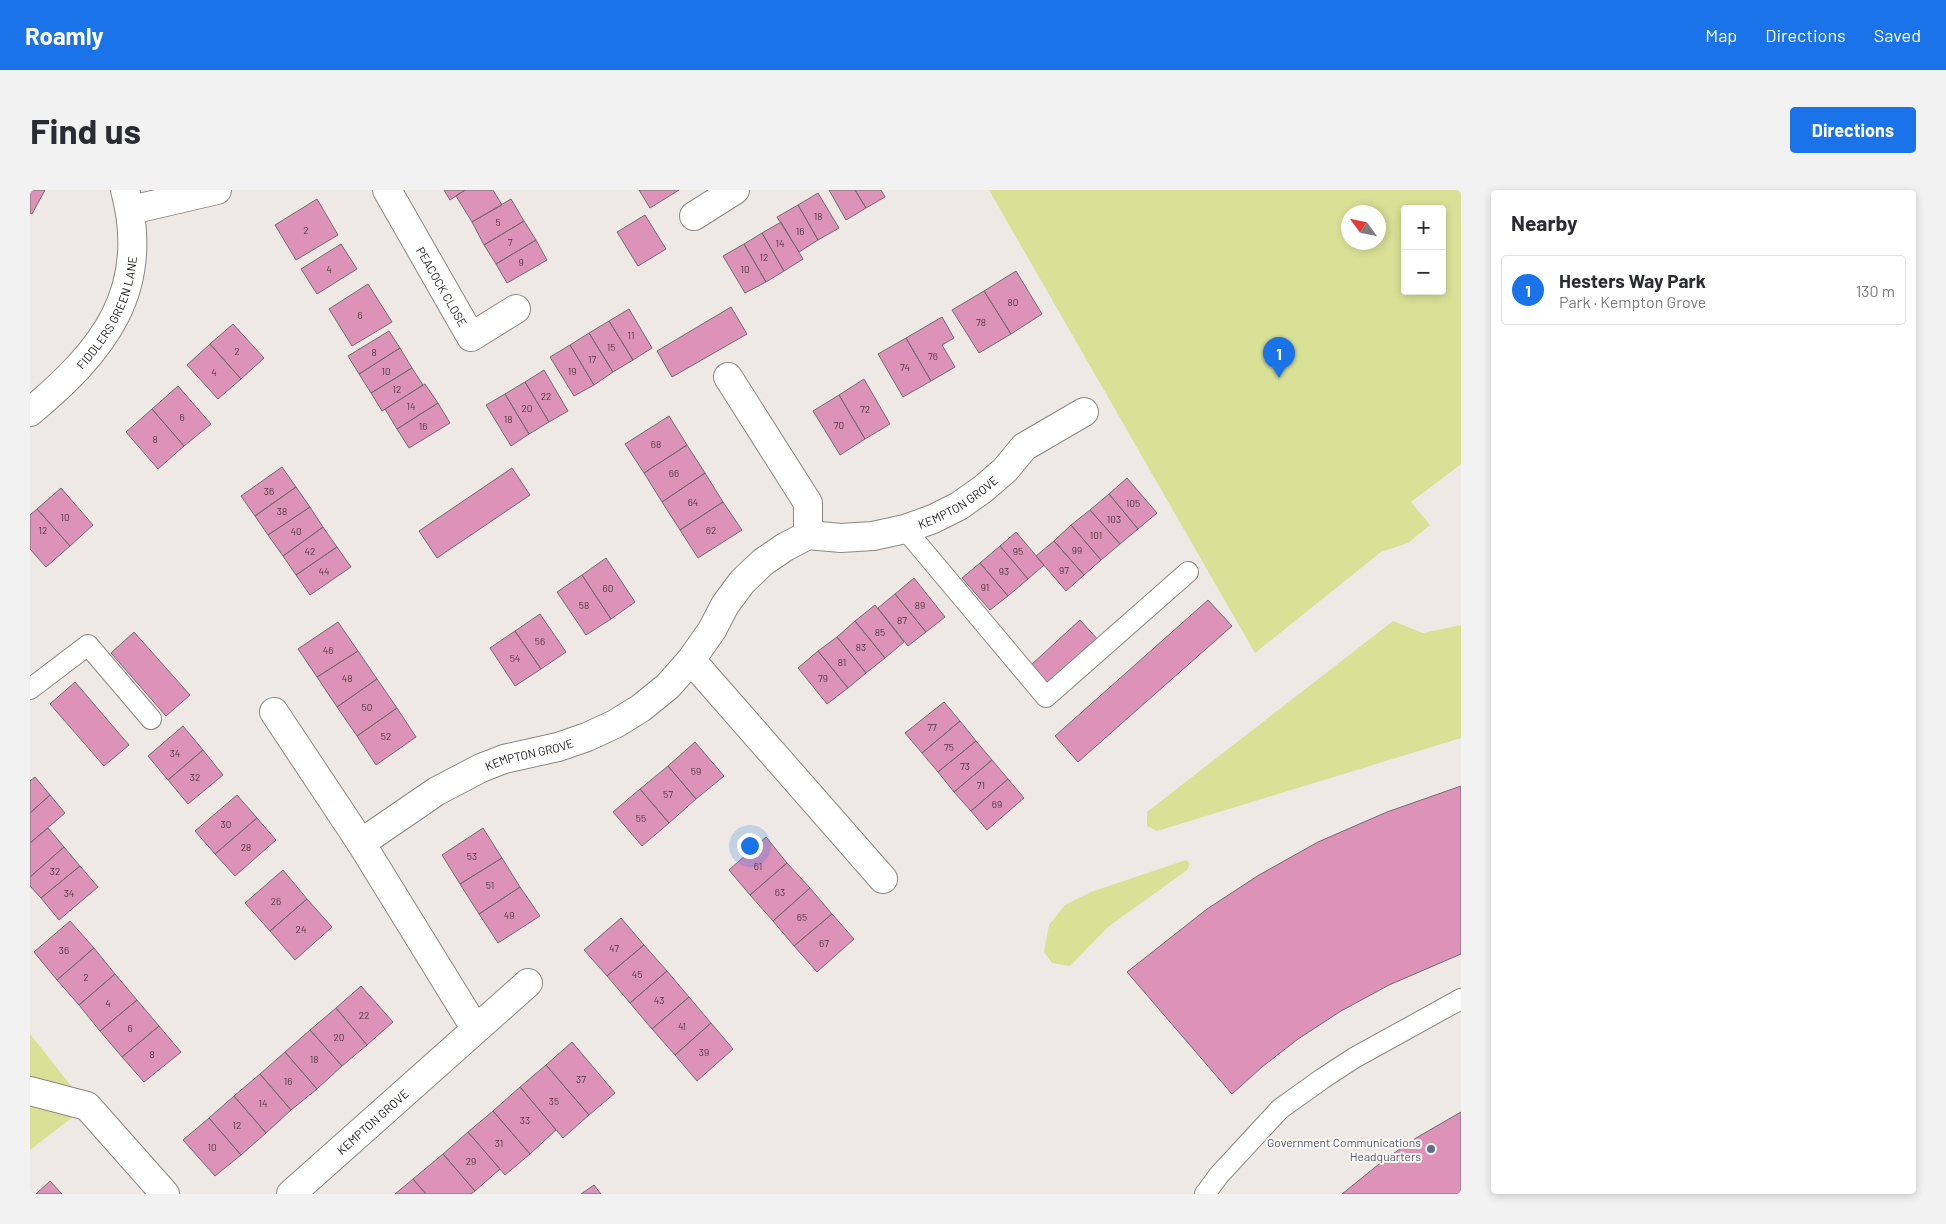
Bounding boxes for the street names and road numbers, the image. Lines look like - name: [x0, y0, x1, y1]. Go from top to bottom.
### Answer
- street label: PEACOCK CLOSE: [414, 244, 470, 329]
- street label: FIDDLERS GREEN LANE: [73, 256, 139, 371]
- street label: KEMPTON GROVE: [916, 473, 1000, 531]
- street label: KEMPTON GROVE: [483, 735, 575, 773]
- street label: KEMPTON GROVE: [334, 1086, 411, 1157]

